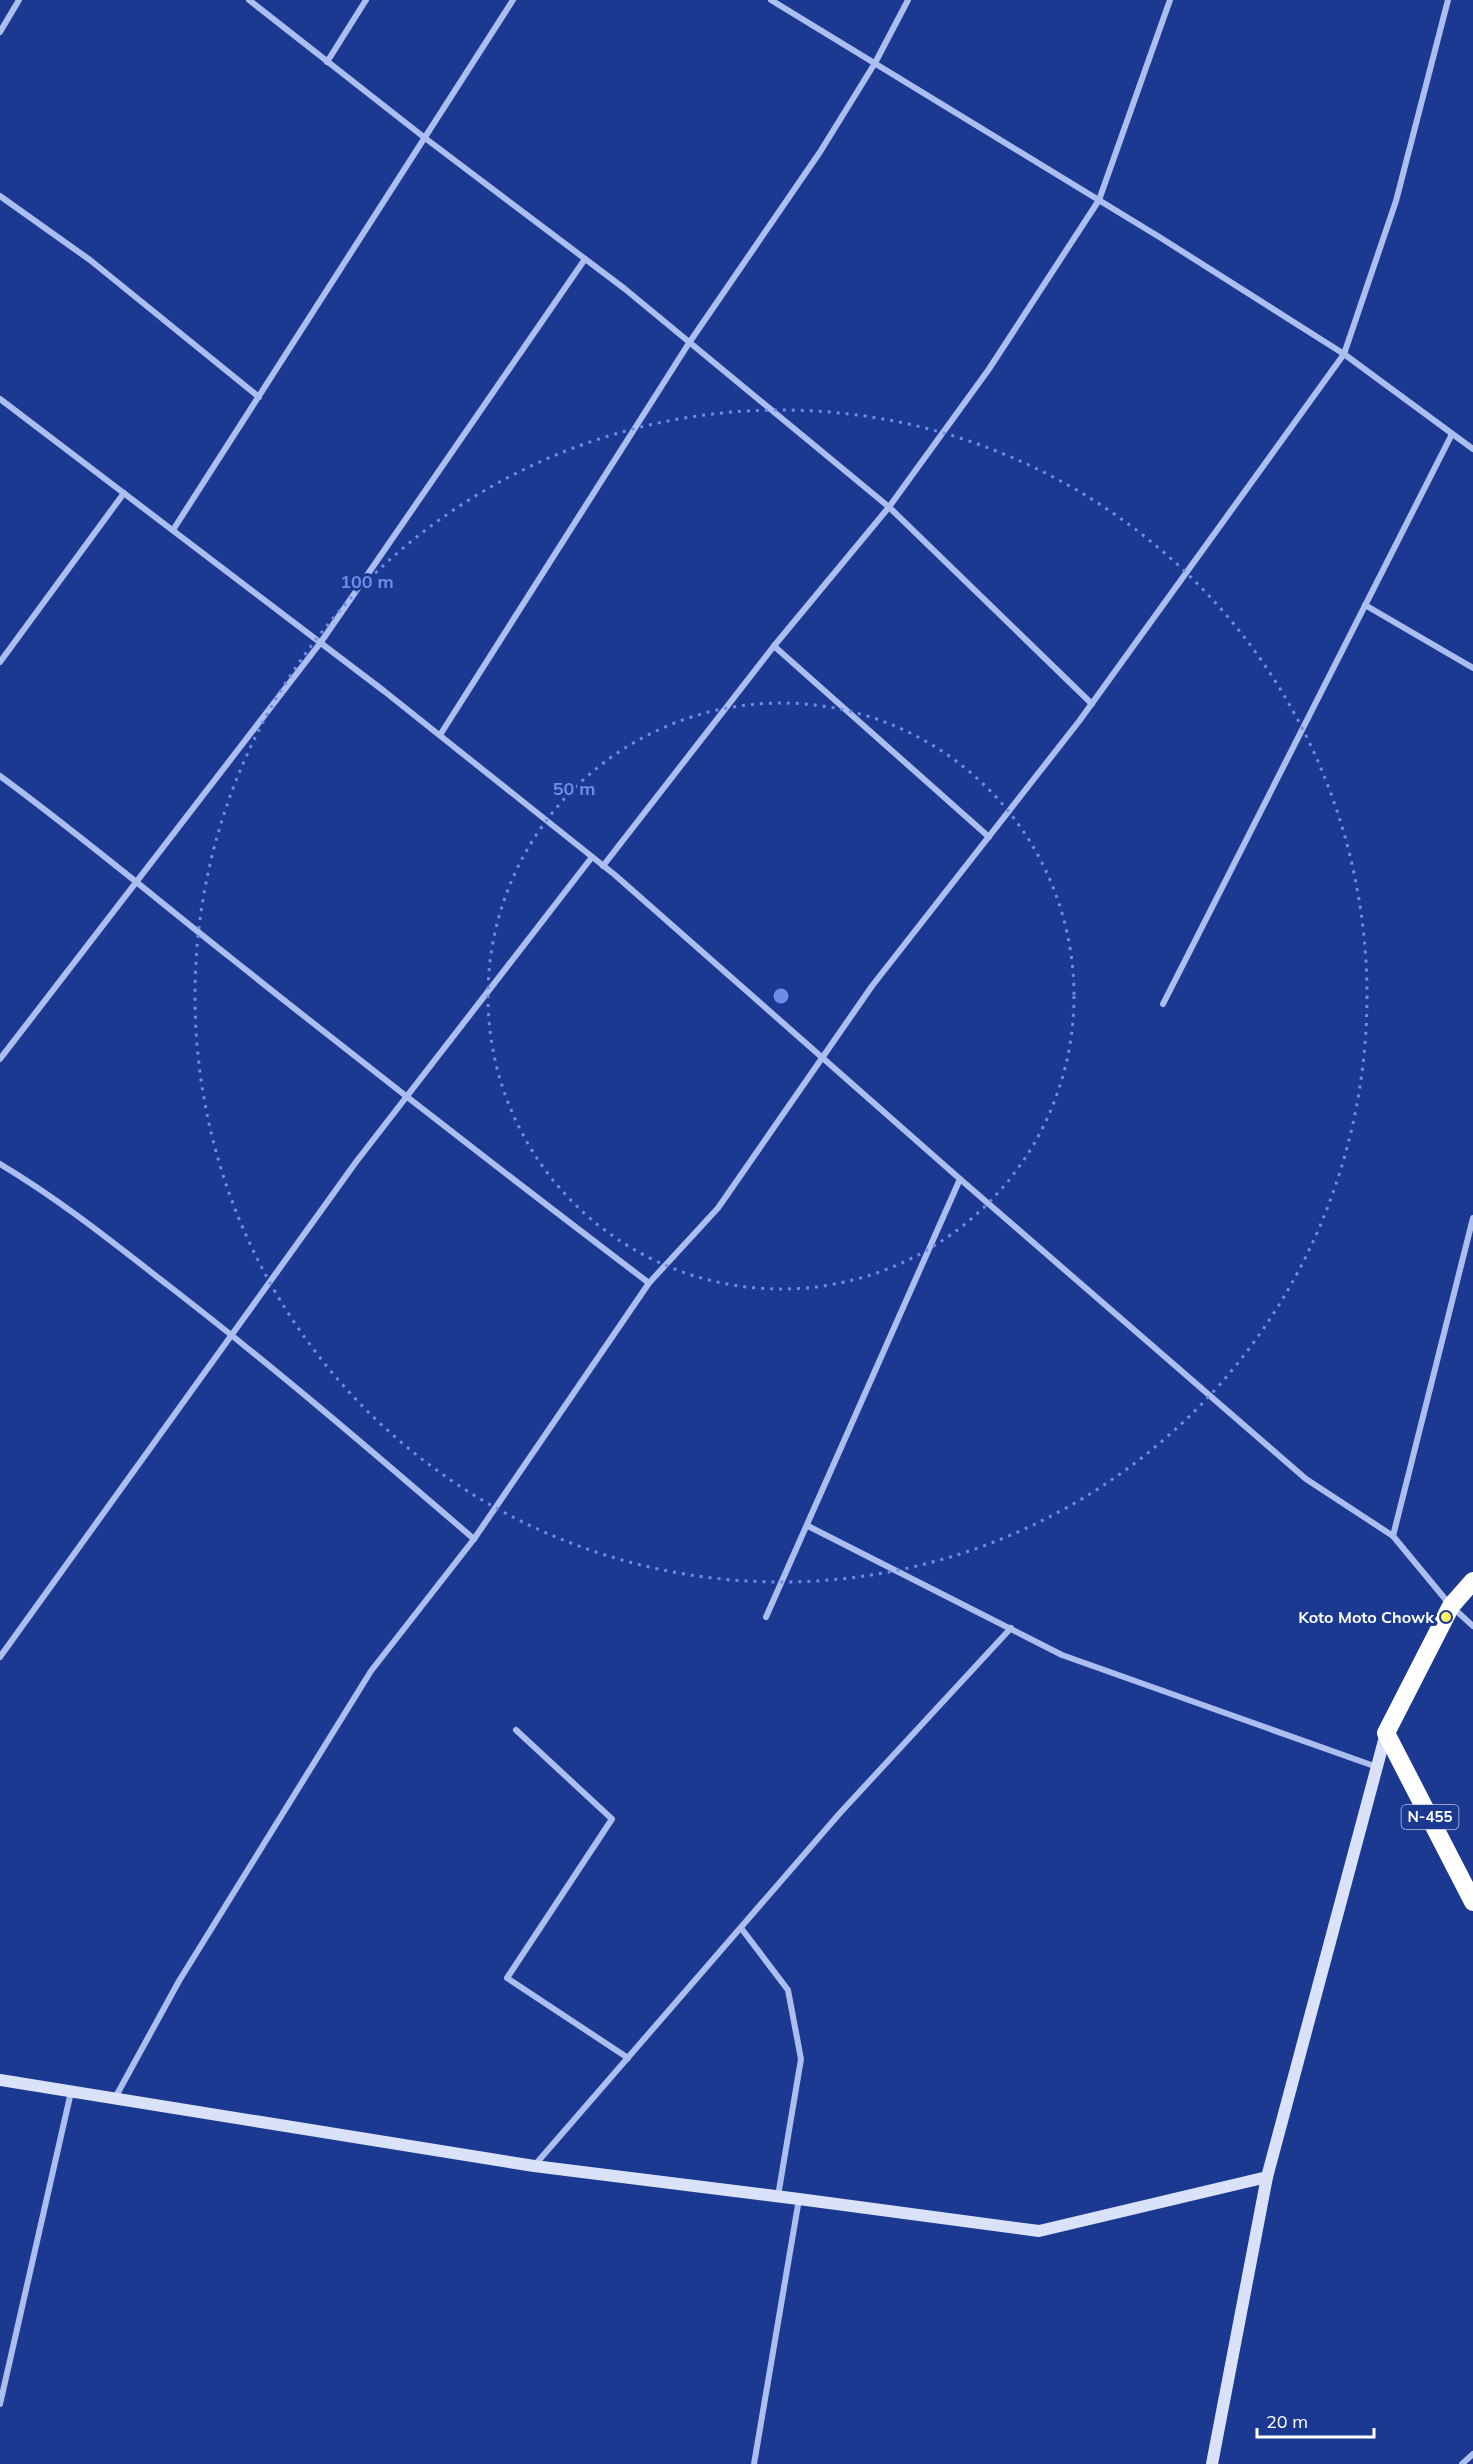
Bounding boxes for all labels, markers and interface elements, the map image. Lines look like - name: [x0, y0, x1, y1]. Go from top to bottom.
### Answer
- text: 100 m: [340, 570, 394, 593]
- text: 50 m: [553, 777, 595, 800]
- centre of rings: [771, 986, 791, 1006]
- place label: Koto Moto Chowk: [1298, 1607, 1435, 1627]
- marker: Koto Moto Chowk: [1439, 1610, 1453, 1624]
- road number: N-455: [1402, 1805, 1458, 1829]
- scale bar: [1257, 2401, 1374, 2439]
- text: 20 m: [1266, 2410, 1308, 2433]

